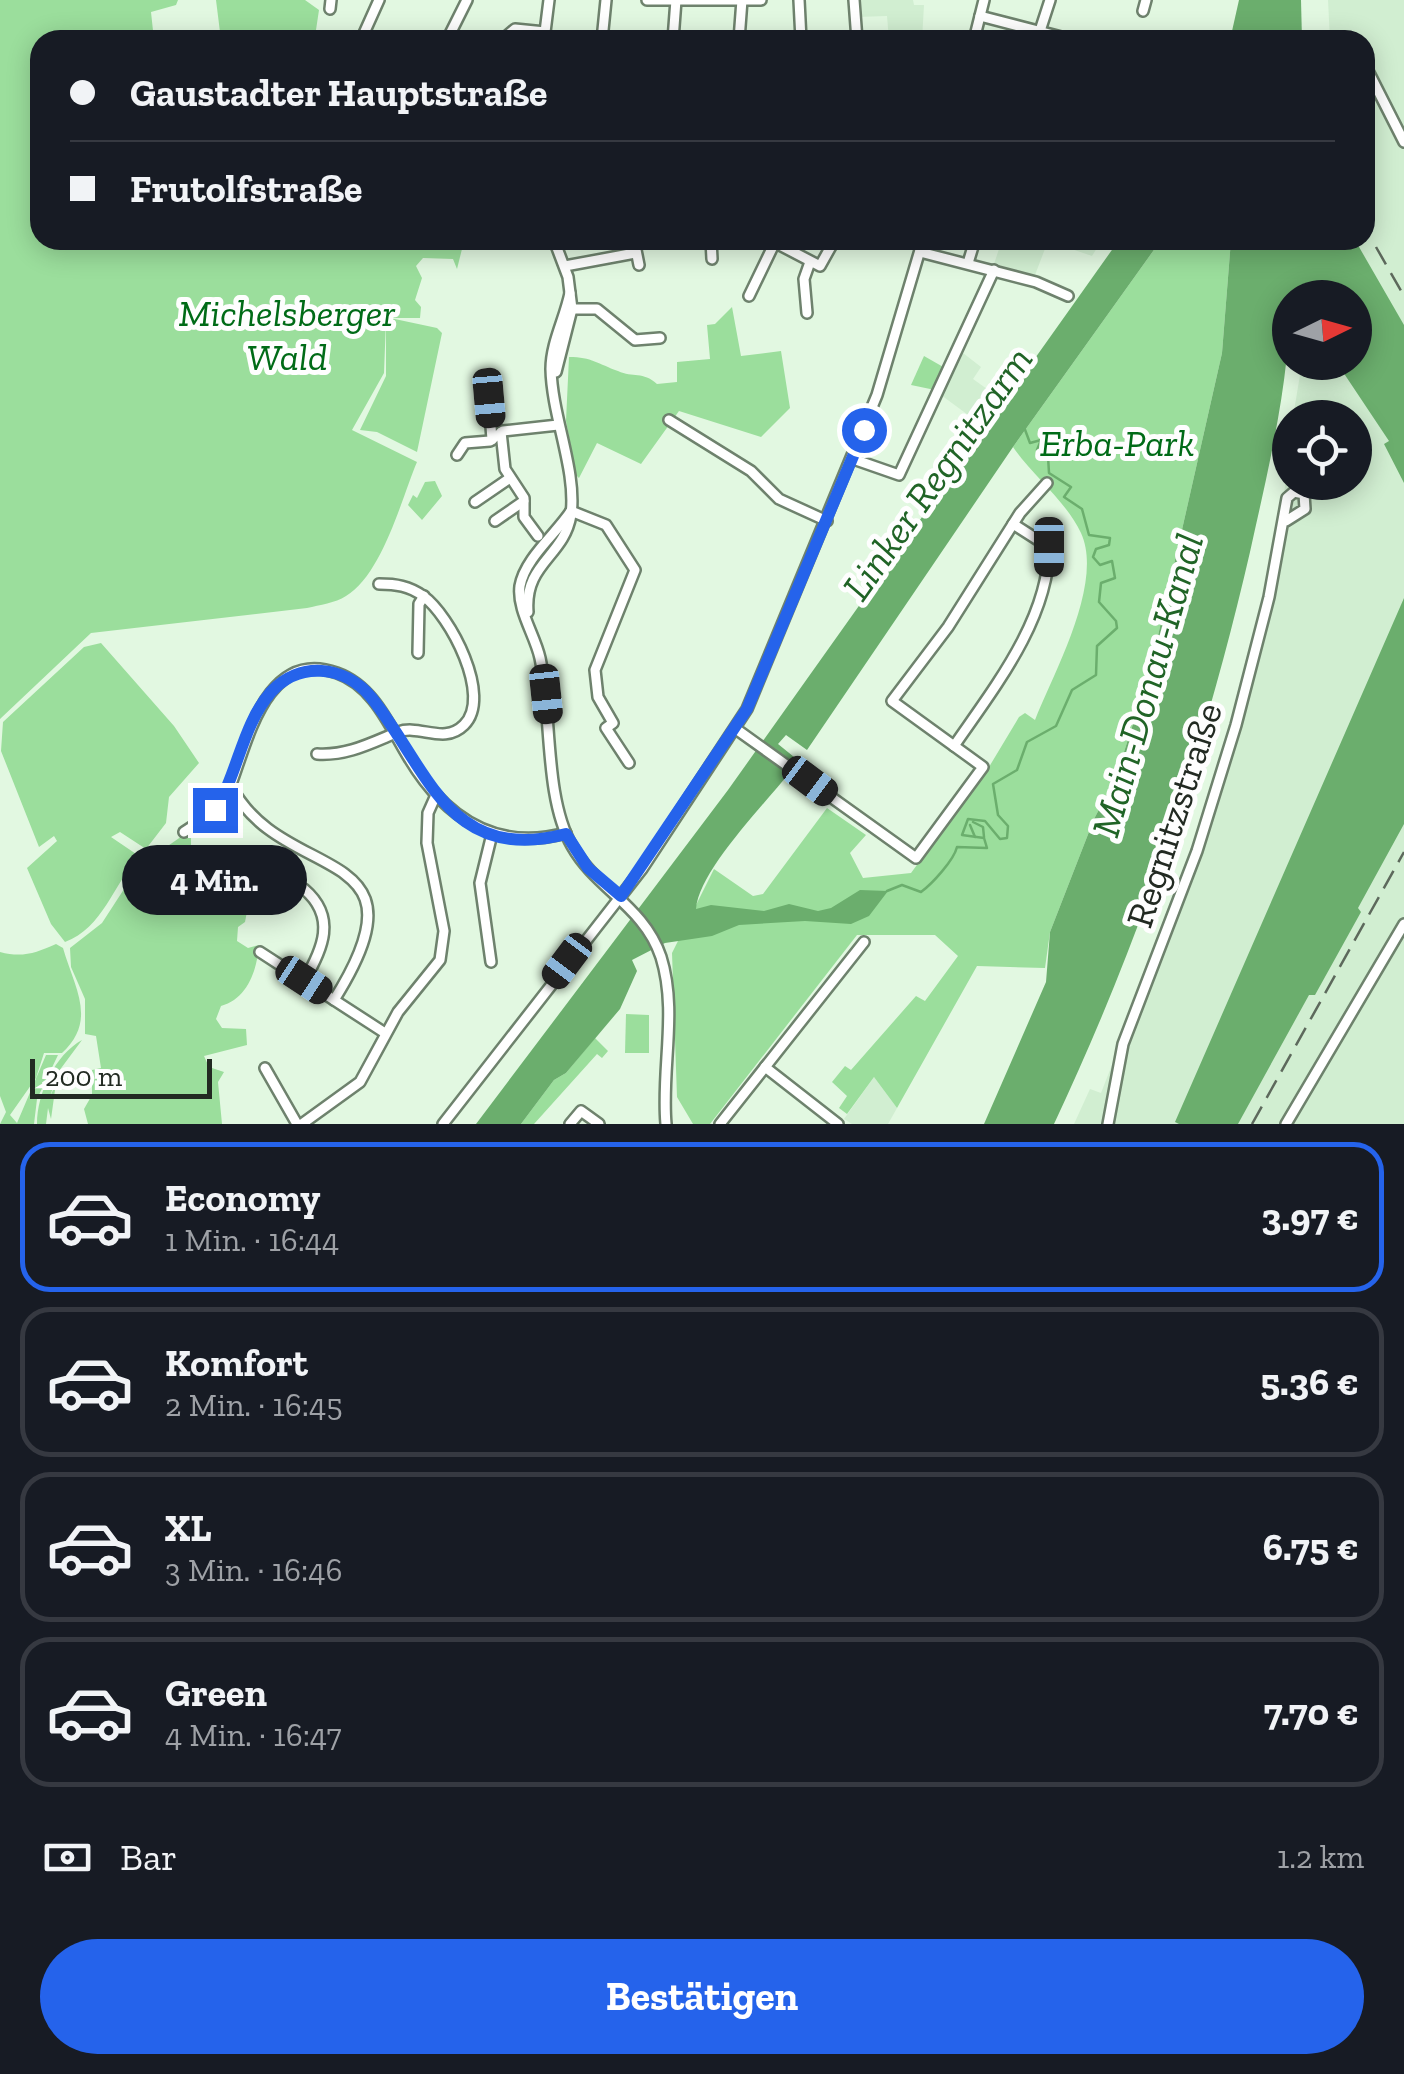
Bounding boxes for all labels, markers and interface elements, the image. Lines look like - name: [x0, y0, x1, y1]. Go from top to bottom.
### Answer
- text: Gaustadter Hauptstraße: [130, 70, 547, 116]
- text: Frutolfstraße: [130, 166, 362, 212]
- north arrow: [1272, 280, 1372, 380]
- map controls: [1272, 280, 1372, 500]
- park label: Michelsberger Wald: [179, 290, 396, 380]
- water label: Linker Regnitzarm: [832, 337, 1042, 609]
- car: [471, 367, 507, 429]
- button: locate: [1272, 400, 1372, 500]
- route start: [842, 408, 887, 453]
- park label: Erba-Park: [1040, 420, 1194, 466]
- car: [1034, 517, 1064, 577]
- water label: Main-Donau-Kanal: [1081, 528, 1213, 842]
- car: [528, 663, 564, 725]
- street label: Regnitzstraße: [1116, 697, 1232, 933]
- car: [777, 751, 843, 811]
- route end: [193, 788, 238, 833]
- callout: 4 Min.: [122, 845, 308, 915]
- text: 4 Min.: [170, 861, 259, 899]
- car: [537, 928, 597, 994]
- car: [271, 951, 337, 1009]
- scale bar: [30, 1054, 212, 1098]
- text: 200 m: [45, 1060, 122, 1093]
- icon: car: [45, 1172, 135, 1262]
- text: Economy: [165, 1175, 320, 1221]
- text: 3.97 €: [1261, 1194, 1359, 1240]
- text: 1 Min. · 16:44: [165, 1221, 339, 1259]
- icon: car: [45, 1337, 135, 1427]
- text: Komfort: [165, 1340, 308, 1386]
- text: 5.36 €: [1260, 1359, 1359, 1405]
- text: 2 Min. · 16:45: [165, 1386, 343, 1424]
- icon: car: [45, 1502, 135, 1592]
- text: XL: [165, 1505, 212, 1551]
- text: 6.75 €: [1263, 1524, 1359, 1570]
- text: 3 Min. · 16:46: [165, 1551, 342, 1589]
- icon: car: [45, 1667, 135, 1757]
- text: Green: [165, 1670, 267, 1716]
- text: 7.70 €: [1264, 1689, 1359, 1735]
- text: 4 Min. · 16:47: [165, 1716, 342, 1754]
- icon: cash: [40, 1830, 95, 1885]
- text: Bar: [120, 1834, 177, 1880]
- text: 1.2 km: [1277, 1838, 1364, 1876]
- button: Bestätigen: [40, 1939, 1364, 2054]

